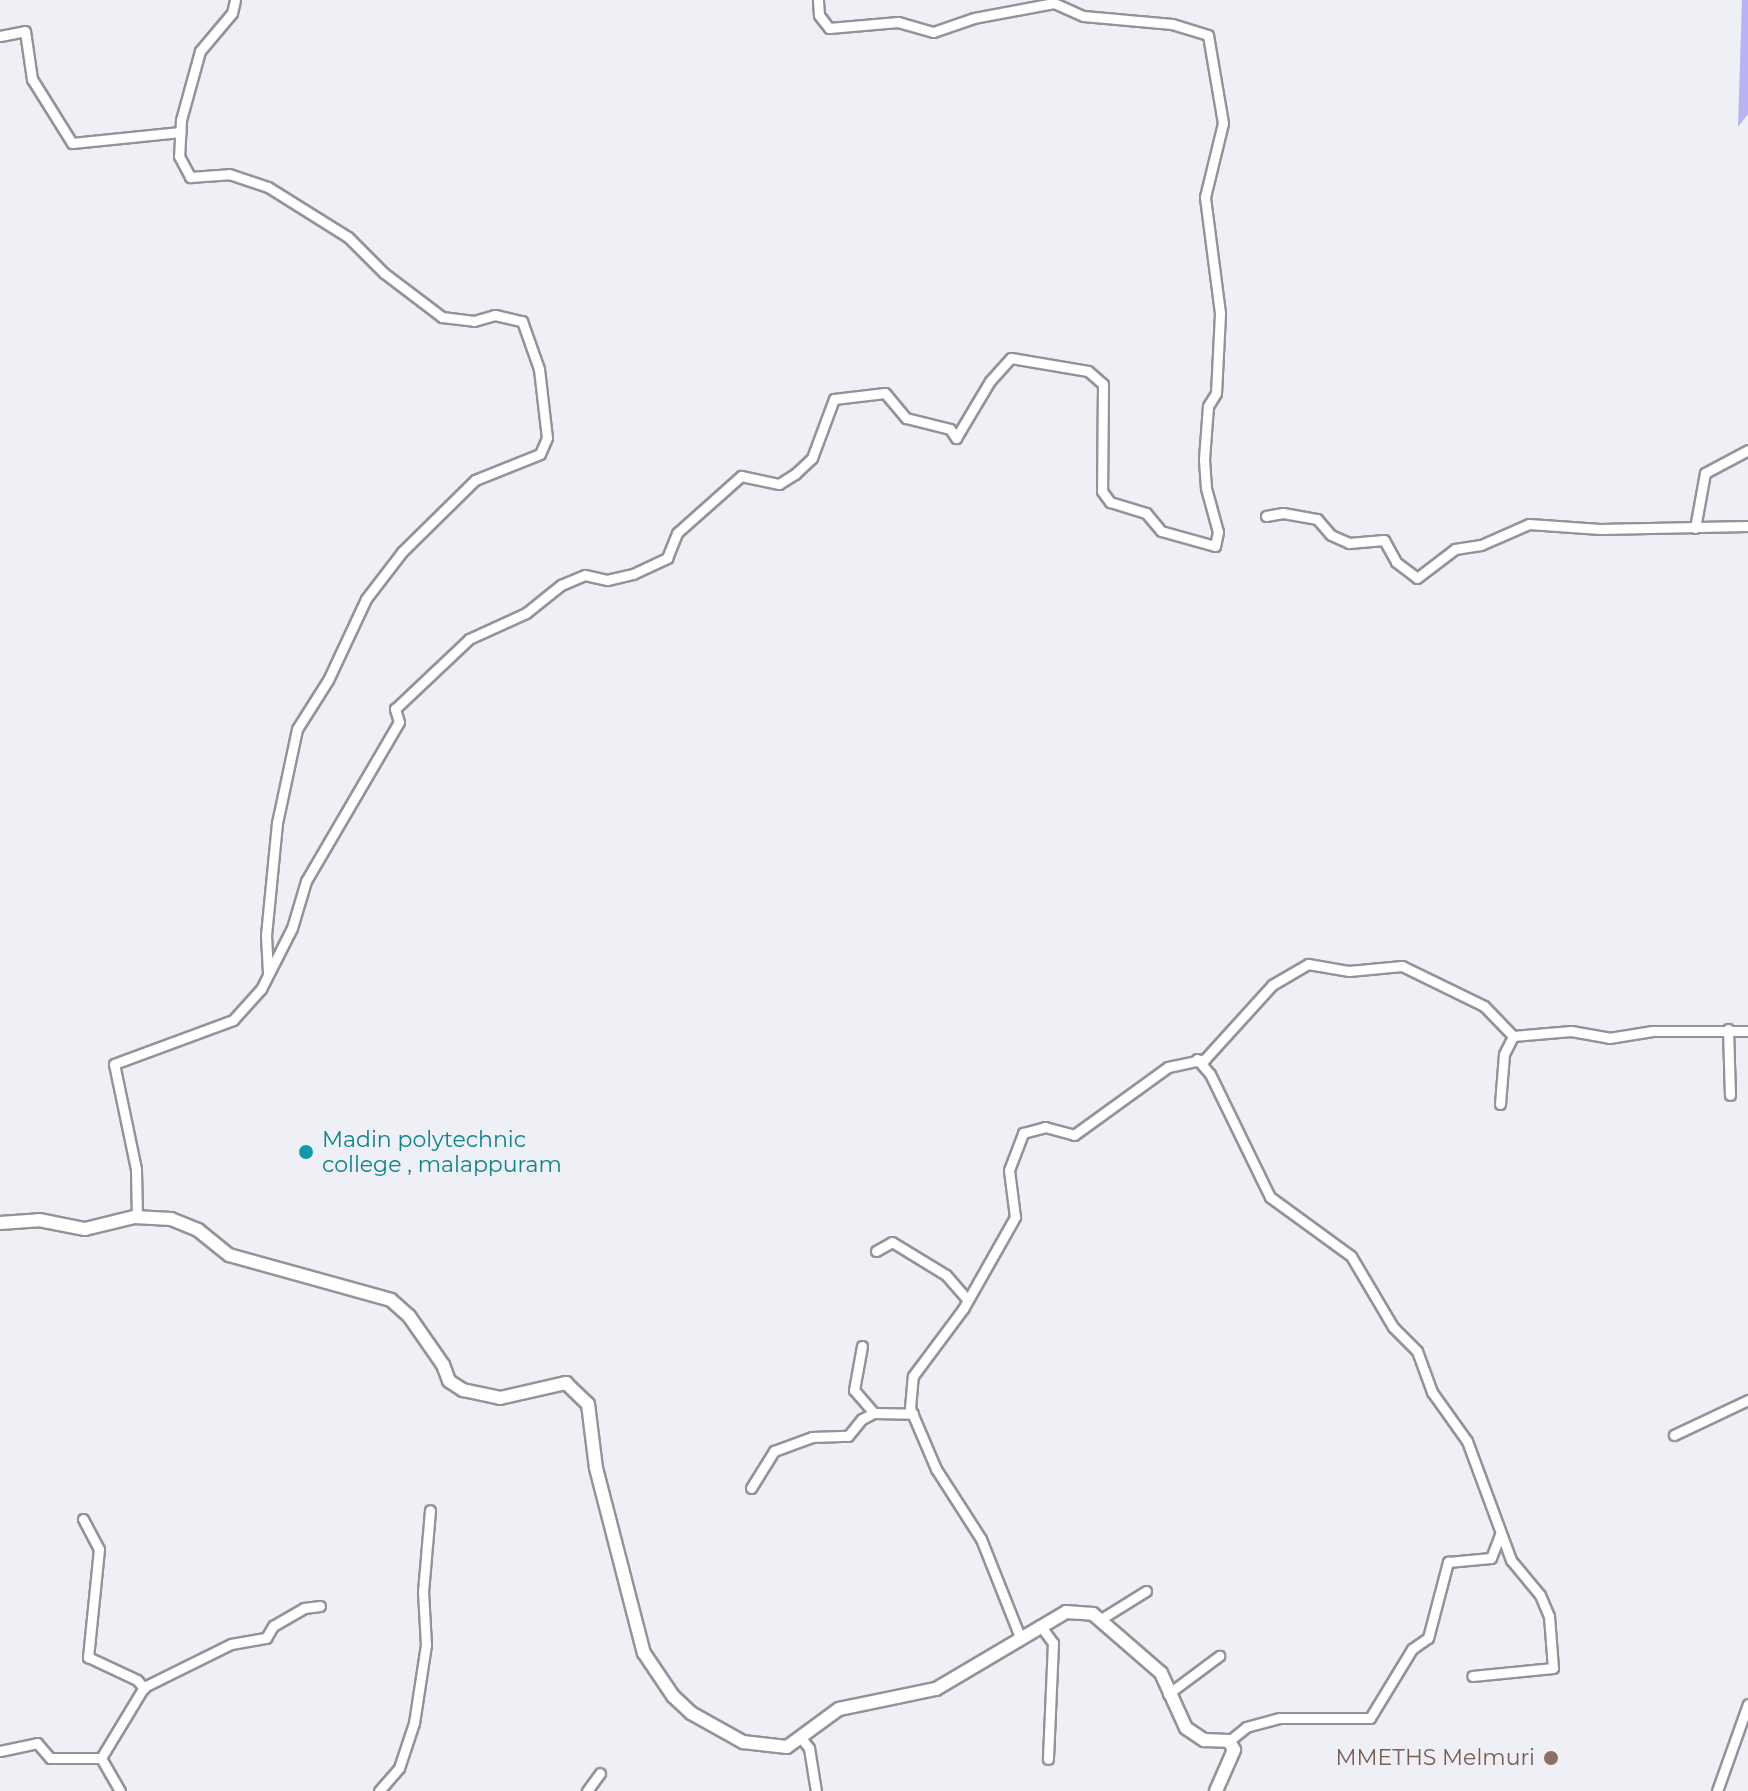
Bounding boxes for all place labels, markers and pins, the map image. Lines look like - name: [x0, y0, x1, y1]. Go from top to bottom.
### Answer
- place label: Madin polytechnic college , malappuram: [322, 1126, 562, 1178]
- marker: Madin polytechnic college , malappuram: [297, 1143, 315, 1161]
- place label: MMETHS Melmuri: [1336, 1745, 1535, 1771]
- marker: MMETHS Melmuri: [1542, 1749, 1560, 1767]

